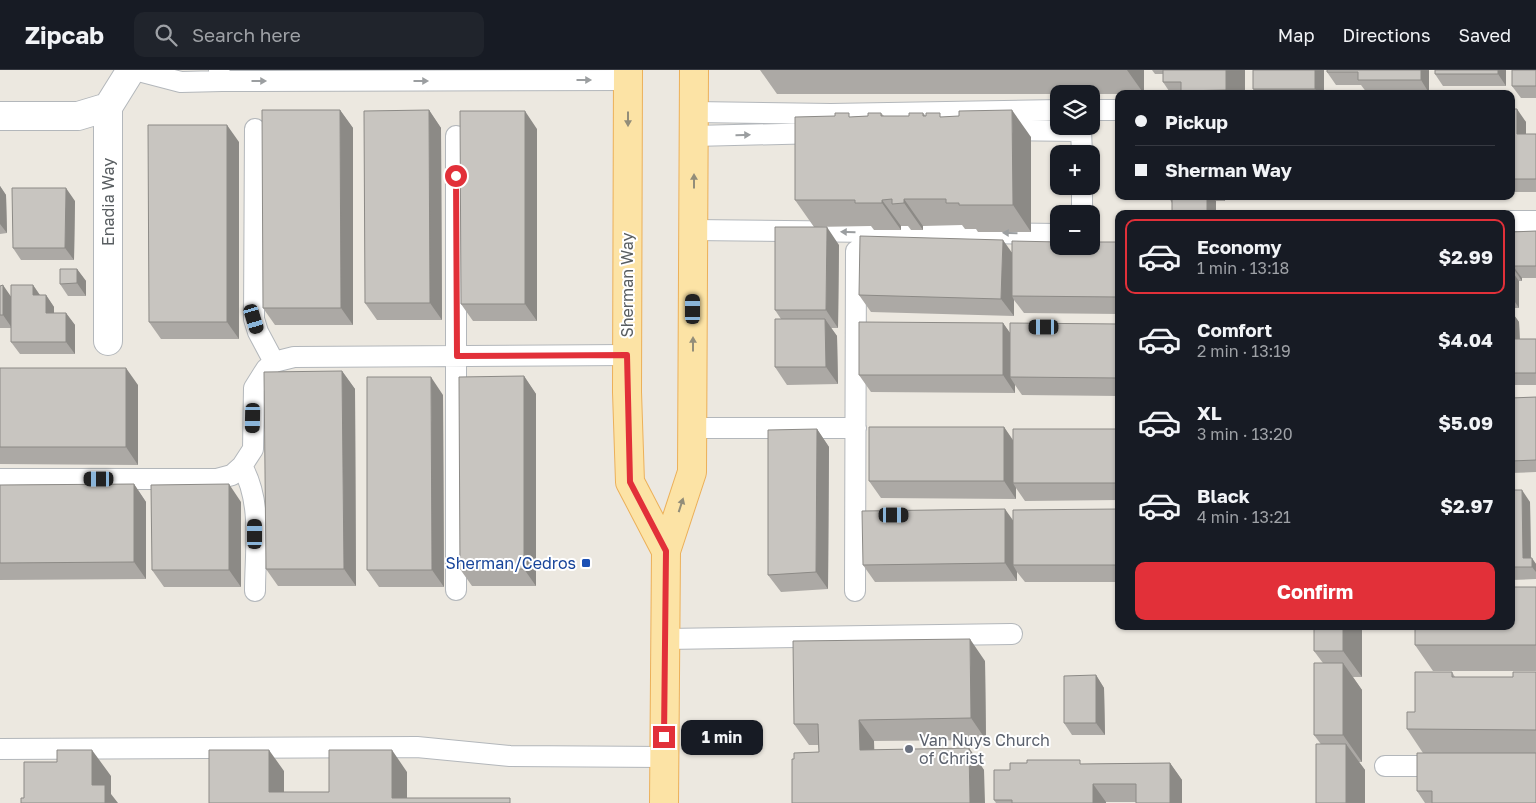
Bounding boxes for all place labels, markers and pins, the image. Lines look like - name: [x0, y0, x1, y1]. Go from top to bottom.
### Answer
- place label: Sherman/Cedros: [446, 553, 576, 573]
- marker: Sherman/Cedros: [580, 557, 592, 569]
- place label: Van Nuys Church of Christ: [919, 730, 1050, 768]
- marker: Van Nuys Church of Christ: [903, 743, 915, 755]

